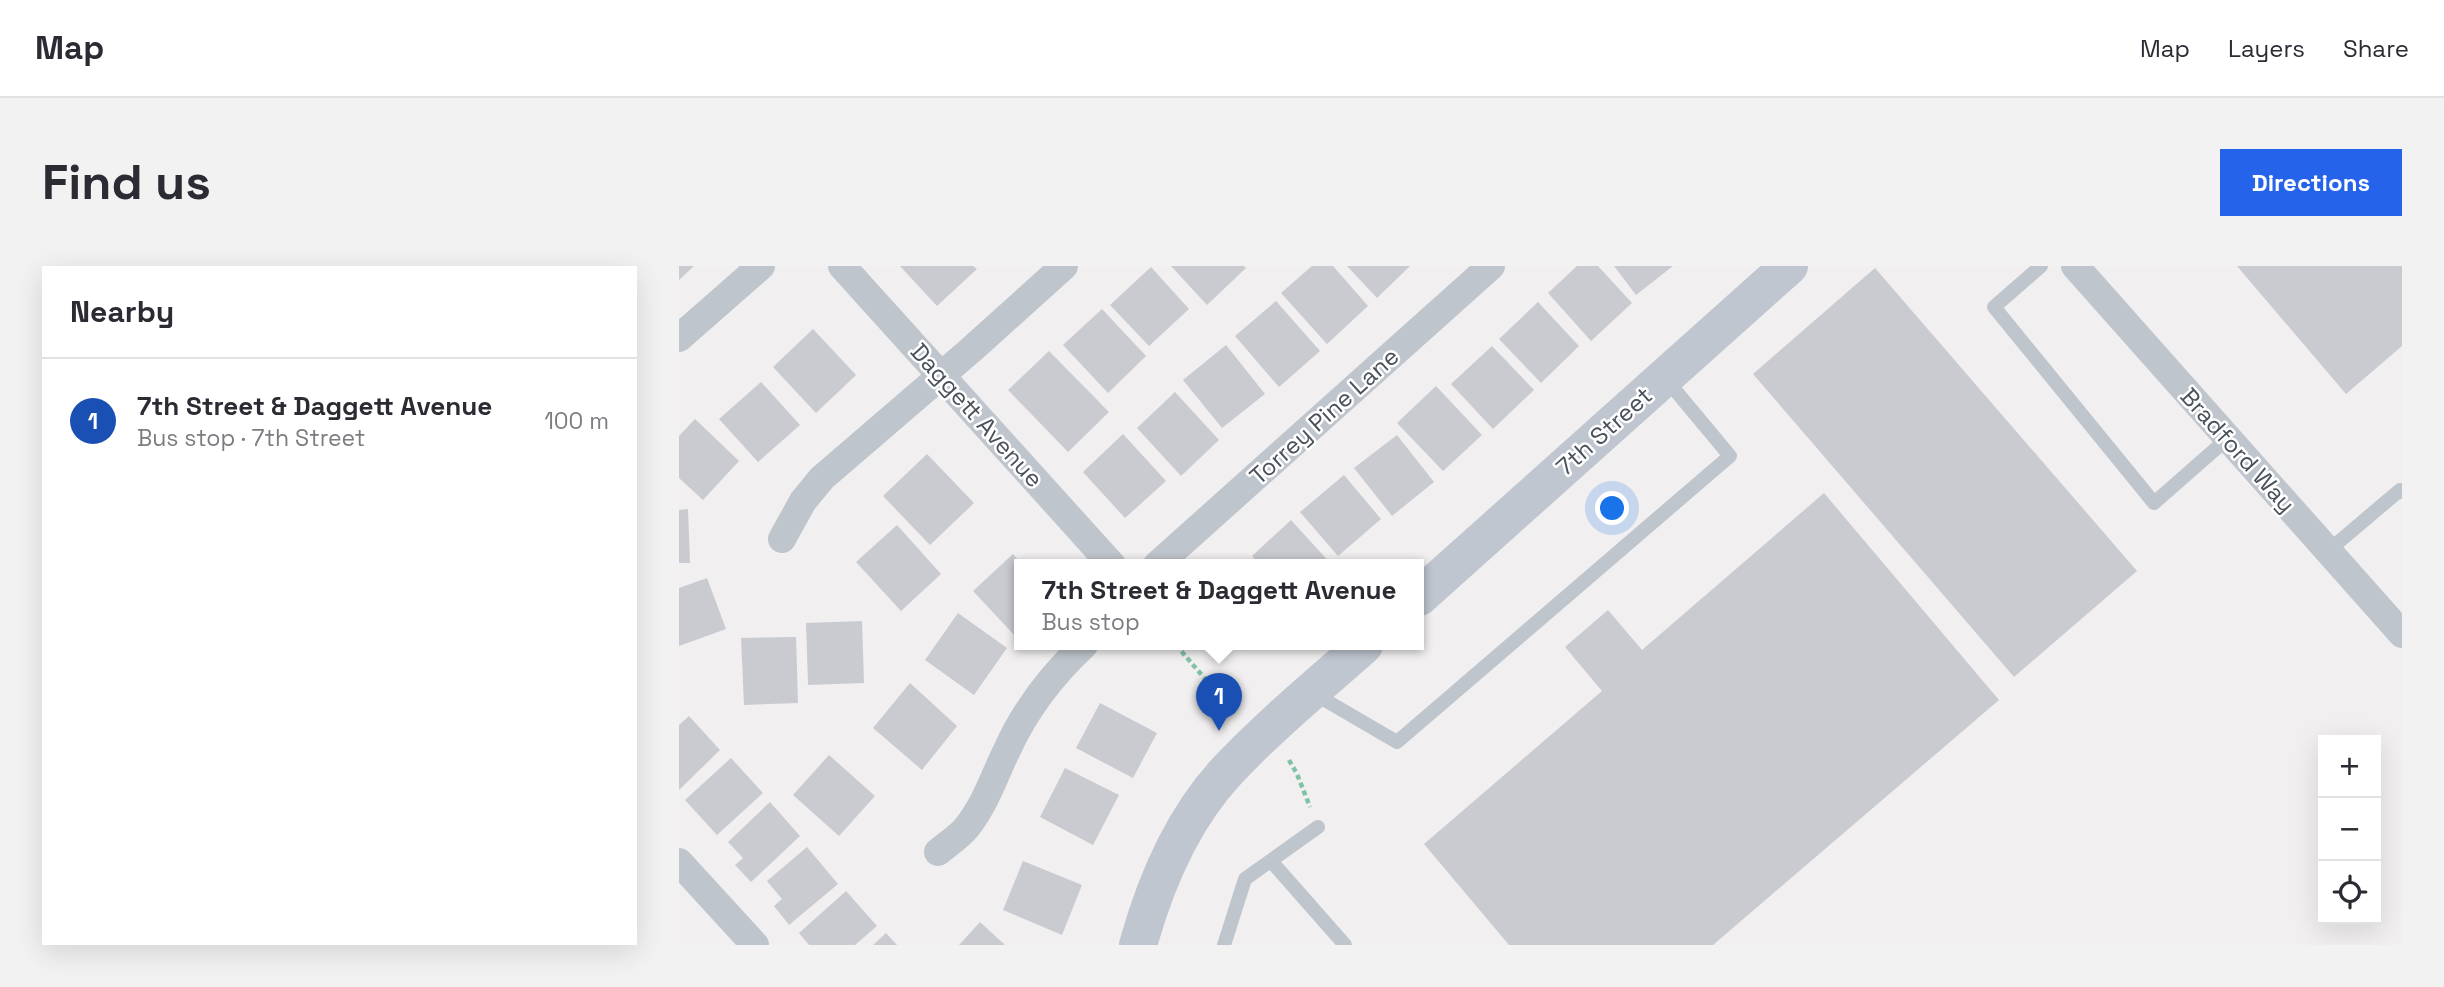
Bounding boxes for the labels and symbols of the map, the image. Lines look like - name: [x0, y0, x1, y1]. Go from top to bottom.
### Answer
- street label: Daggett Avenue: [904, 336, 1050, 494]
- street label: Torrey Pine Lane: [1243, 341, 1405, 491]
- street label: 7th Street: [1549, 380, 1659, 482]
- street label: Bradford Way: [2174, 381, 2302, 519]
- your location: [1595, 491, 1629, 525]
- pin: 1: [1196, 673, 1242, 731]

